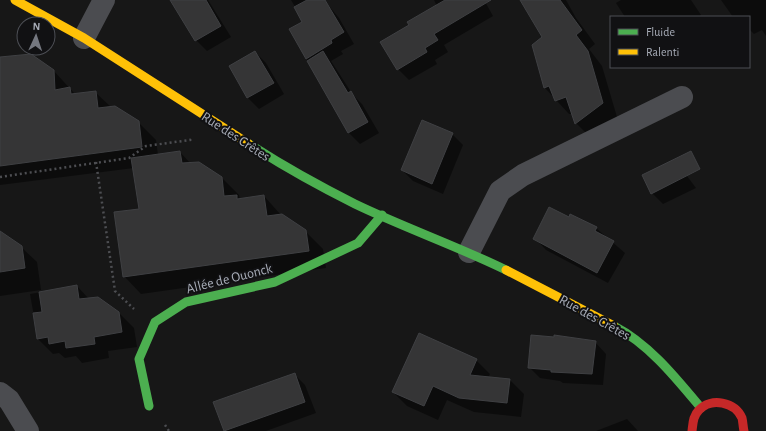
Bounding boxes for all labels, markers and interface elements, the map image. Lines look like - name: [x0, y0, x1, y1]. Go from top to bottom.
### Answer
- north arrow: [16, 16, 56, 56]
- legend: [610, 16, 750, 68]
- text: N: [32, 21, 41, 32]
- text: Fluide: [646, 26, 675, 38]
- text: Ralenti: [646, 46, 679, 58]
- street label: Rue des Crêtes: [199, 110, 272, 164]
- street label: Allée de Ouonck: [185, 261, 274, 296]
- street label: Rue des Crêtes: [557, 293, 632, 343]

